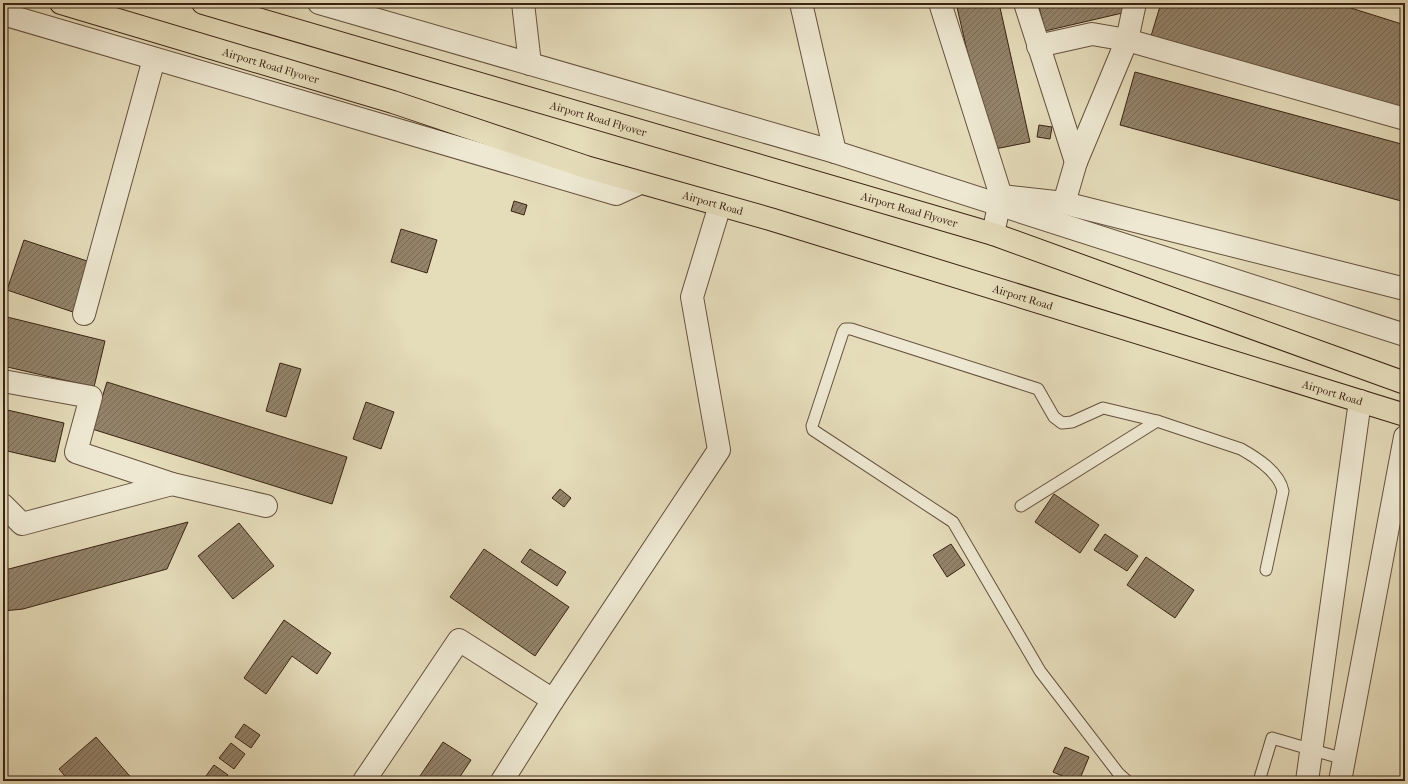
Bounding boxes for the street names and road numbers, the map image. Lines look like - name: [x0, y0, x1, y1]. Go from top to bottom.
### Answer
- street label: Airport Road Flyover: [220, 45, 321, 86]
- street label: Airport Road Flyover: [548, 98, 649, 139]
- street label: Airport Road: [680, 188, 746, 218]
- street label: Airport Road Flyover: [859, 189, 960, 230]
- street label: Airport Road: [990, 281, 1056, 313]
- street label: Airport Road: [1300, 377, 1365, 408]

